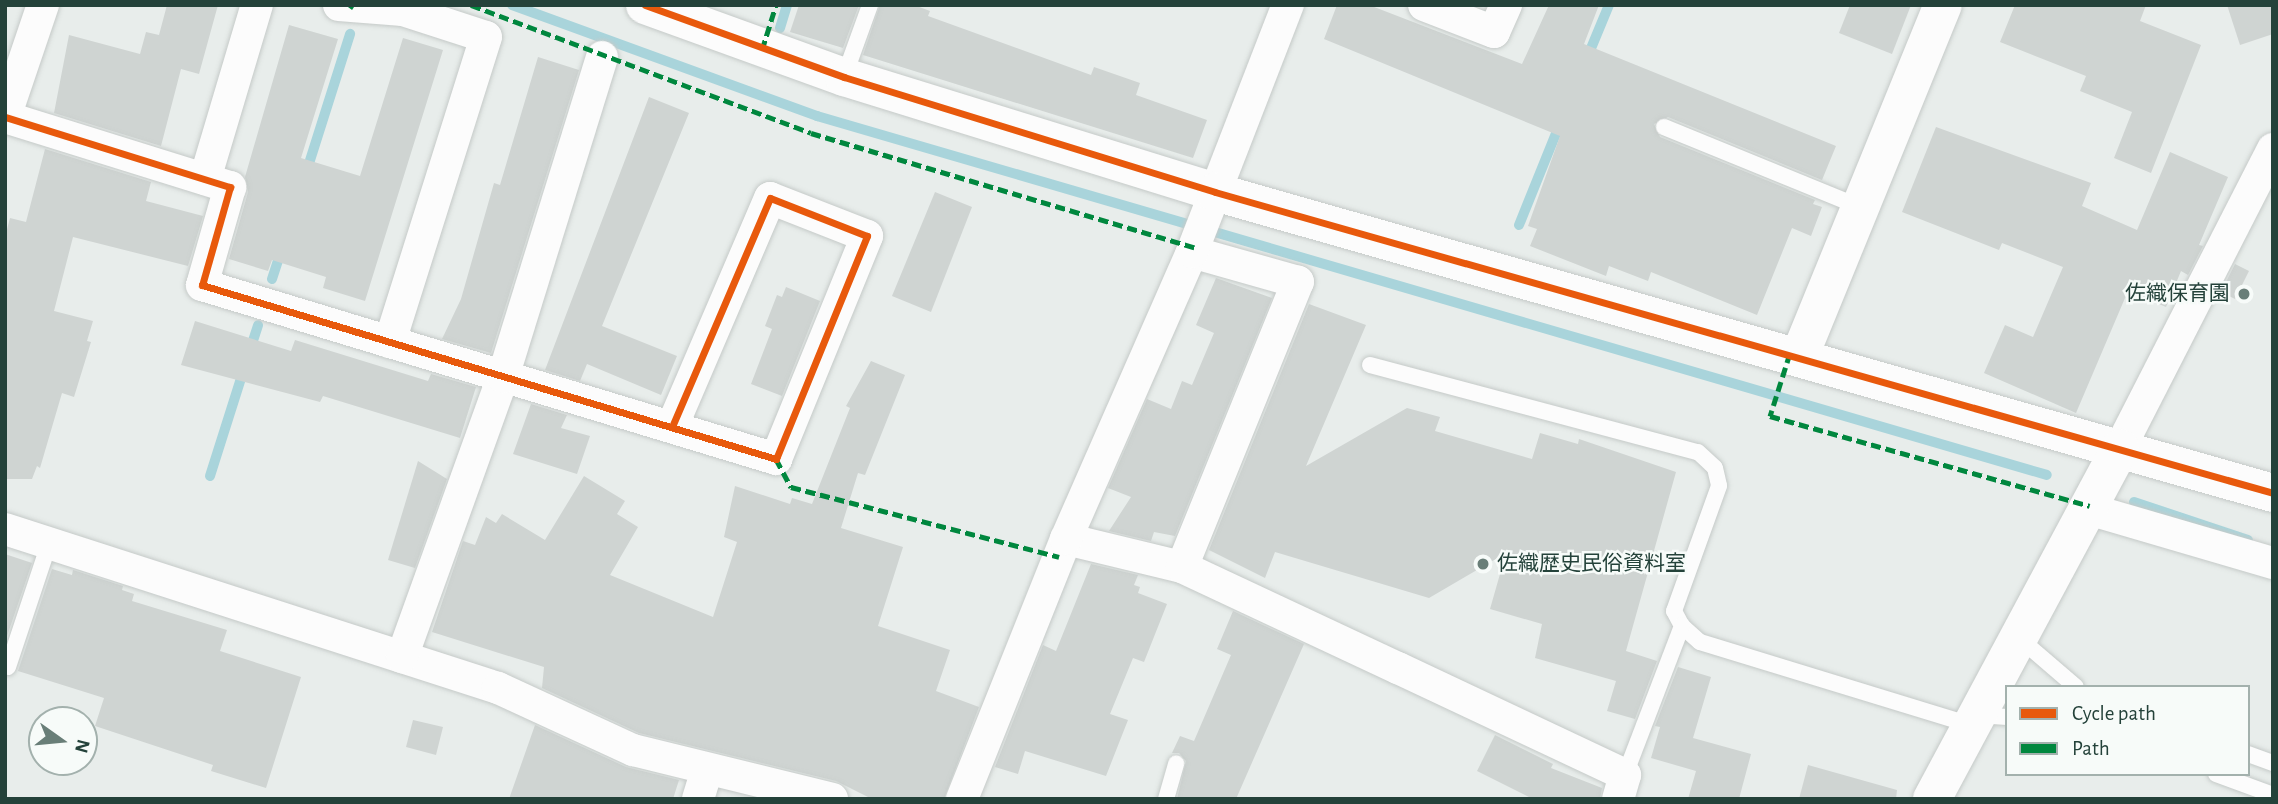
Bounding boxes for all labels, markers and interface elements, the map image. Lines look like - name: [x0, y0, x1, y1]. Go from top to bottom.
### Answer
- place label: 佐織保育園: [2125, 281, 2230, 307]
- marker: 佐織保育園: [2236, 286, 2252, 302]
- place label: 佐織歴史民俗資料室: [1497, 551, 1686, 577]
- marker: 佐織歴史民俗資料室: [1475, 556, 1491, 572]
- legend: [2005, 685, 2250, 776]
- text: Cycle path: [2072, 703, 2156, 724]
- north arrow: [28, 706, 98, 776]
- text: N: [71, 737, 93, 755]
- text: Path: [2072, 738, 2110, 759]

